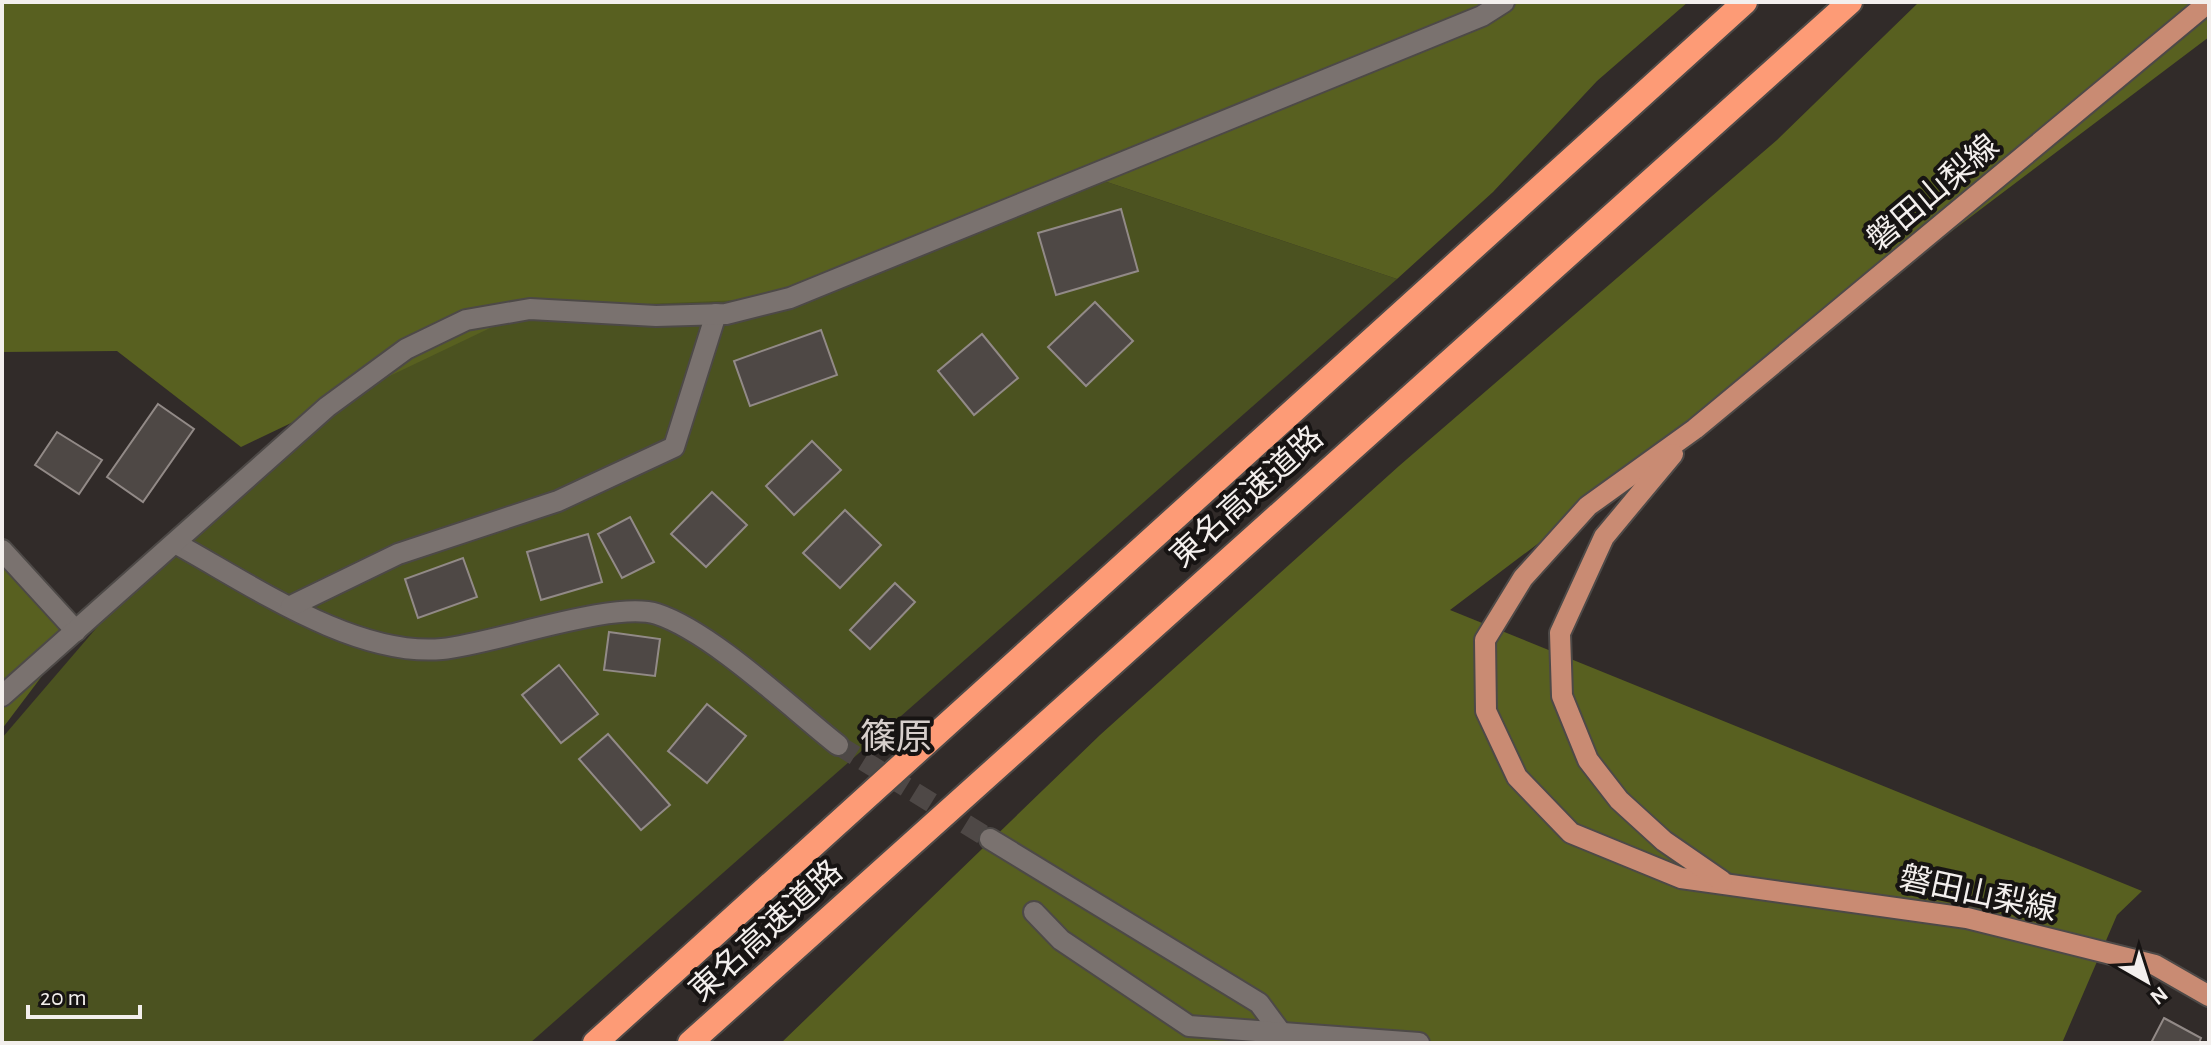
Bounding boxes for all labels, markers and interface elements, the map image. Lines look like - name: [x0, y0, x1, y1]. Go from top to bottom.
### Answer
- street label: 磐田山梨線: [1860, 128, 2005, 257]
- street label: 東名高速道路: [1164, 419, 1329, 573]
- district label: 篠原: [860, 718, 932, 756]
- street label: 東名高速道路: [683, 853, 848, 1007]
- street label: 磐田山梨線: [1896, 860, 2060, 926]
- north arrow: [2107, 941, 2187, 1021]
- scale bar: [28, 969, 140, 1019]
- text: N: [2146, 982, 2172, 1009]
- text: 20 m: [40, 986, 87, 1010]

